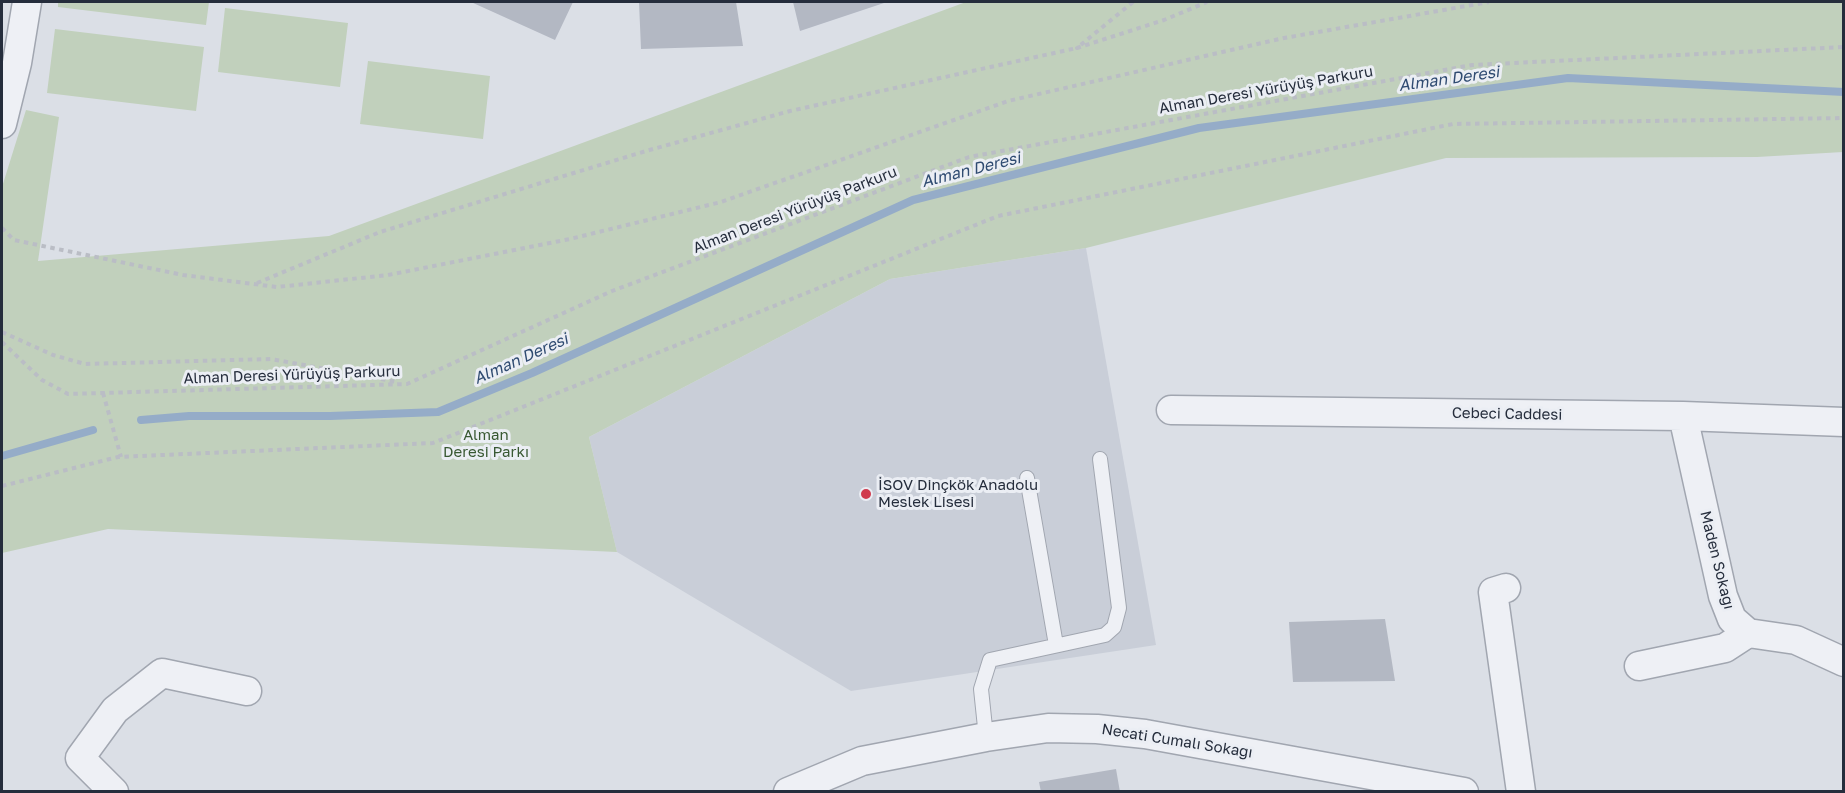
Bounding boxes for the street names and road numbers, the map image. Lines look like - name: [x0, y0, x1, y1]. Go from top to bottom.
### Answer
- street label: Alman Deresi Yürüyüş Parkuru: [1158, 62, 1374, 118]
- street label: Alman Deresi Yürüyüş Parkuru: [691, 163, 899, 257]
- street label: Alman Deresi Yürüyüş Parkuru: [183, 362, 401, 388]
- street label: Cebeci Caddesi: [1452, 404, 1562, 424]
- street label: Maden Sokağı: [1696, 509, 1738, 611]
- street label: Necati Cumalı Sokağı: [1100, 720, 1254, 762]

